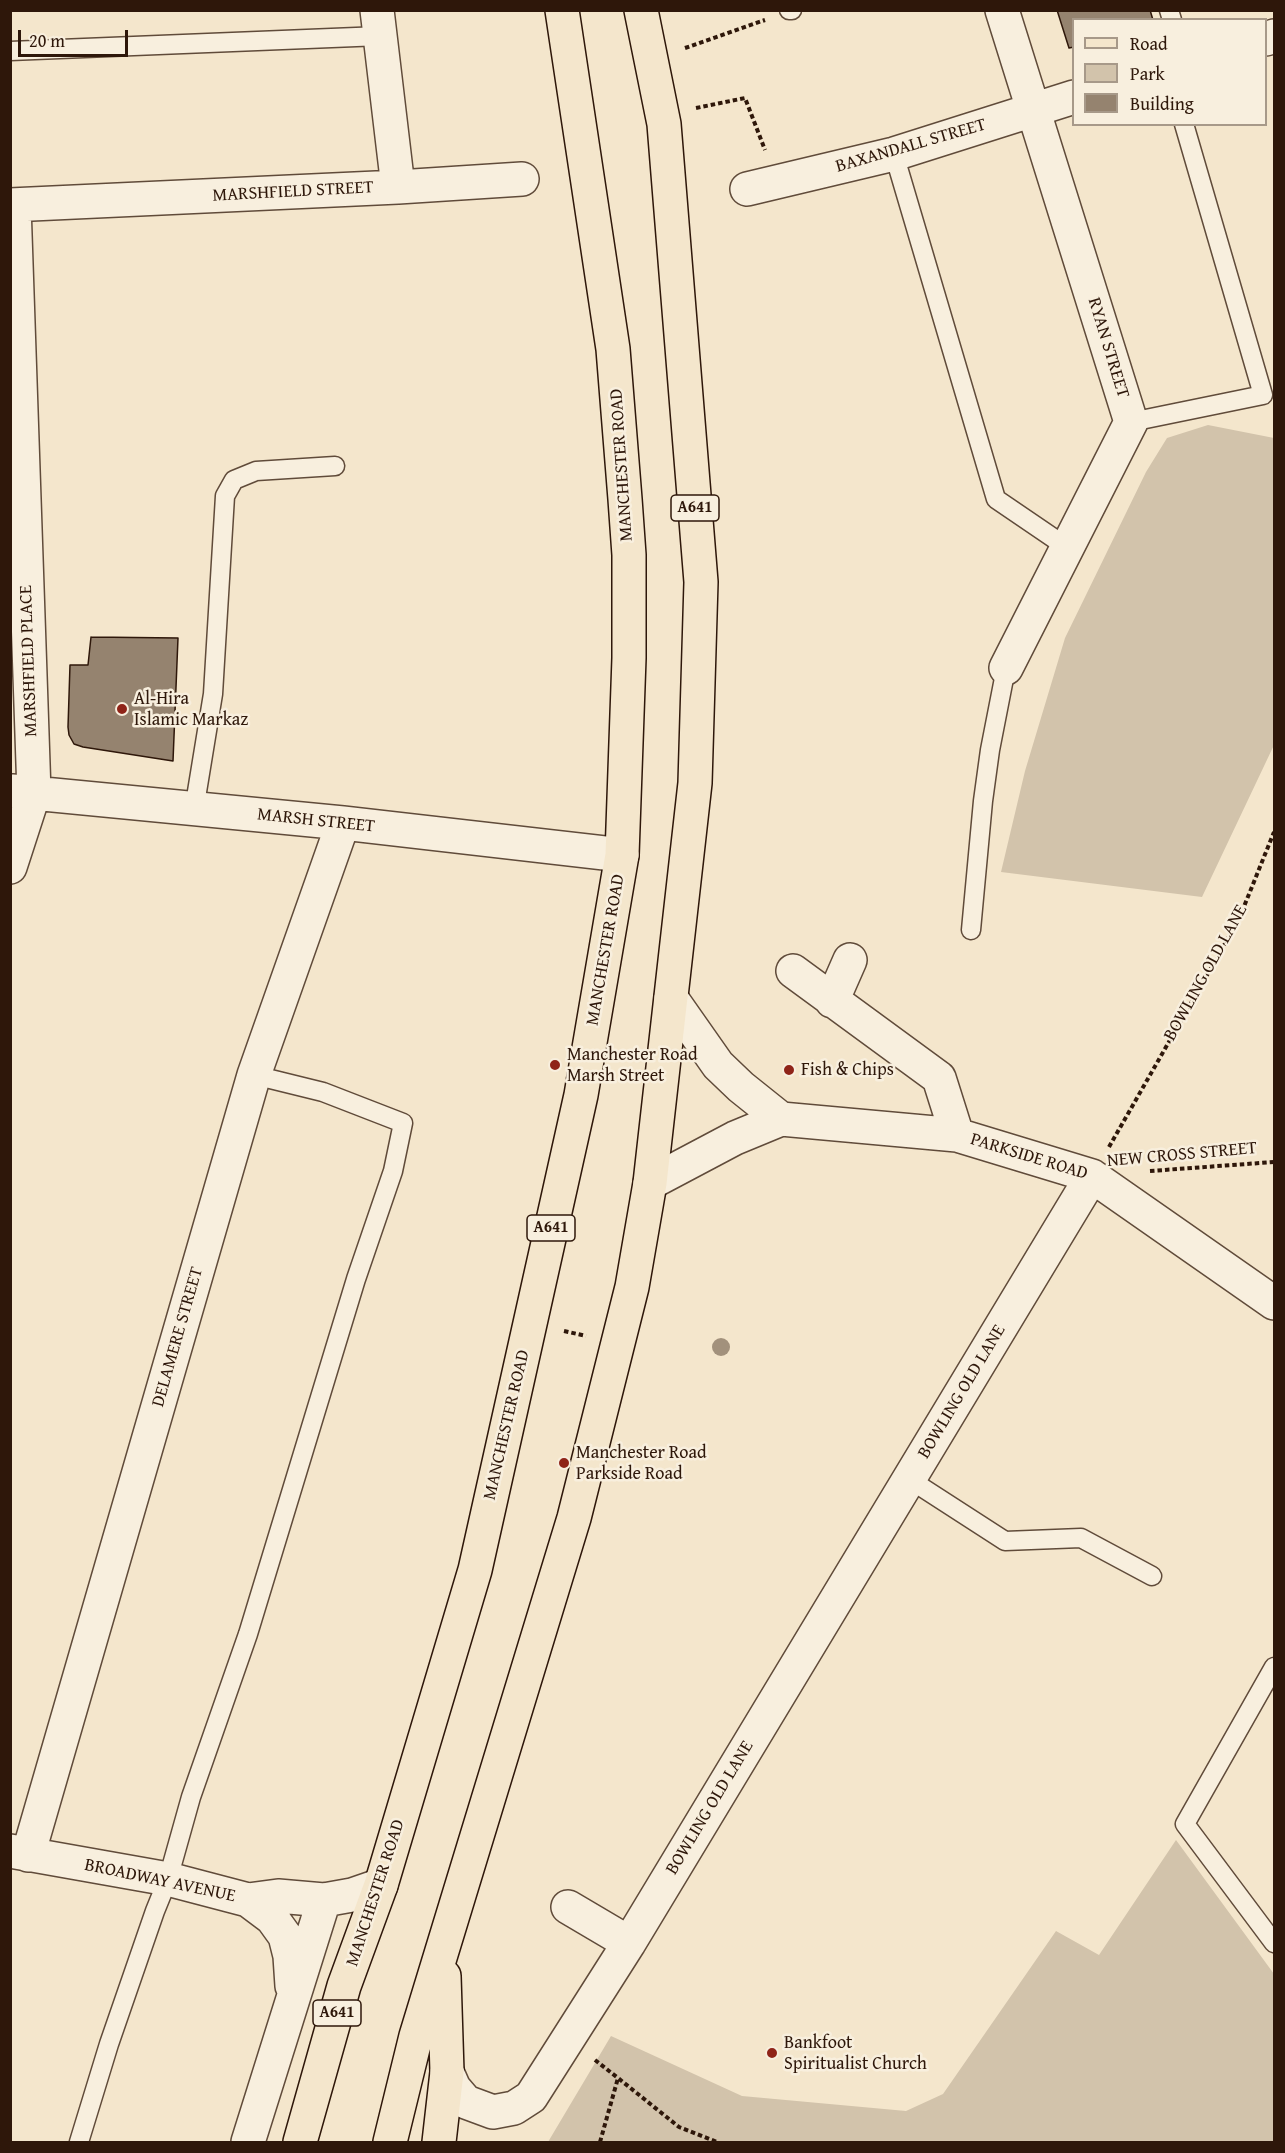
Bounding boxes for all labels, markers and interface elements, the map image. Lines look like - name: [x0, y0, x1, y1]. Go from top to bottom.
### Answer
- scale bar: [21, 18, 130, 56]
- legend: [1072, 18, 1267, 126]
- text: 20 m: [29, 27, 65, 54]
- text: Road: [1130, 30, 1168, 57]
- text: Park: [1130, 60, 1165, 87]
- text: Building: [1130, 90, 1194, 117]
- street label: BAXANDALL STREET: [833, 114, 989, 178]
- street label: MARSHFIELD STREET: [212, 177, 374, 207]
- street label: RYAN STREET: [1082, 295, 1134, 401]
- street label: MANCHESTER ROAD: [606, 388, 638, 542]
- road number: A641: [671, 495, 719, 521]
- street label: MARSHFIELD PLACE: [16, 585, 42, 737]
- place label: Al-Hira Islamic Markaz: [134, 688, 248, 730]
- marker: Al-Hira Islamic Markaz: [115, 702, 129, 716]
- street label: MARSH STREET: [256, 804, 376, 838]
- street label: MANCHESTER ROAD: [582, 873, 630, 1027]
- street label: BOWLING OLD LANE: [1160, 901, 1252, 1045]
- place label: Manchester Road Marsh Street: [567, 1044, 698, 1086]
- marker: Manchester Road Marsh Street: [548, 1058, 562, 1072]
- place label: Fish & Chips: [801, 1059, 894, 1081]
- marker: Fish & Chips: [782, 1063, 796, 1077]
- street label: PARKSIDE ROAD: [968, 1129, 1090, 1185]
- street label: NEW CROSS STREET: [1106, 1138, 1258, 1172]
- road number: A641: [527, 1215, 575, 1241]
- street label: DELAMERE STREET: [148, 1265, 208, 1409]
- street label: BOWLING OLD LANE: [914, 1321, 1010, 1463]
- street label: MANCHESTER ROAD: [479, 1348, 535, 1502]
- place label: Manchester Road Parkside Road: [576, 1442, 707, 1484]
- marker: Manchester Road Parkside Road: [557, 1456, 571, 1470]
- street label: BOWLING OLD LANE: [662, 1737, 758, 1879]
- street label: MANCHESTER ROAD: [342, 1817, 410, 1969]
- street label: BROADWAY AVENUE: [83, 1854, 237, 1908]
- road number: A641: [313, 2000, 361, 2026]
- place label: Bankfoot Spiritualist Church: [784, 2032, 927, 2074]
- marker: Bankfoot Spiritualist Church: [765, 2046, 779, 2060]

